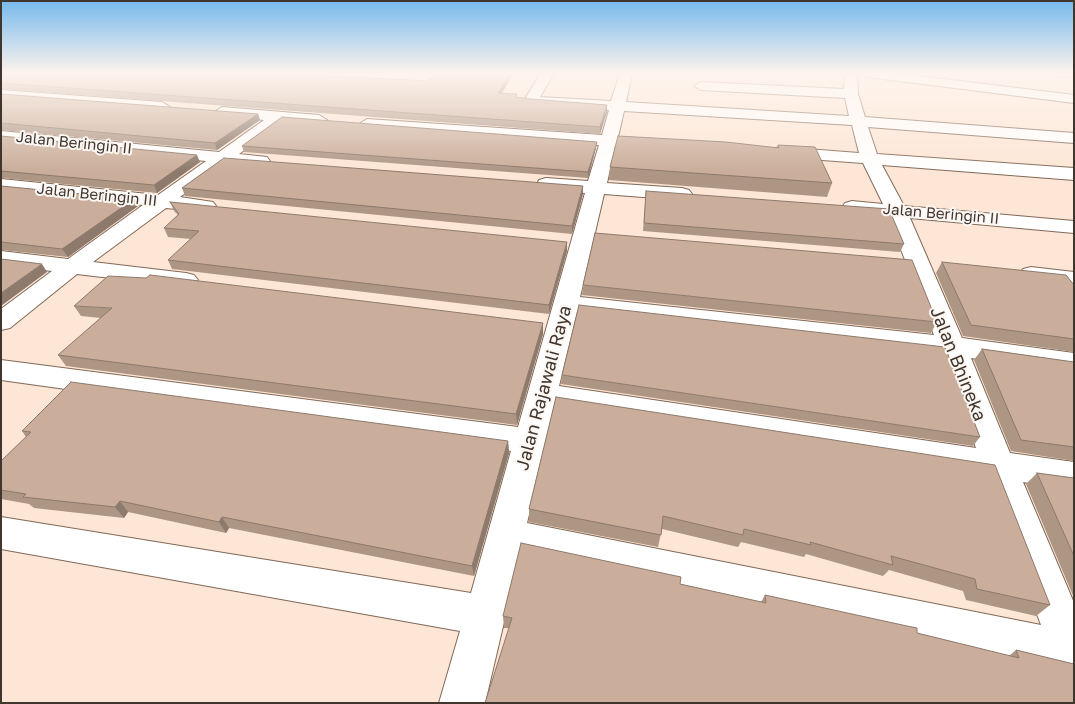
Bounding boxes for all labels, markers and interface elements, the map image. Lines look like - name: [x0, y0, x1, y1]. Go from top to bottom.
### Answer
- street label: Jalan Beringin II: [15, 128, 133, 158]
- street label: Jalan Beringin III: [36, 180, 158, 210]
- street label: Jalan Beringin II: [882, 200, 1000, 228]
- street label: Jalan Rajawali Raya: [512, 303, 576, 473]
- street label: Jalan Bhineka: [925, 304, 991, 424]

